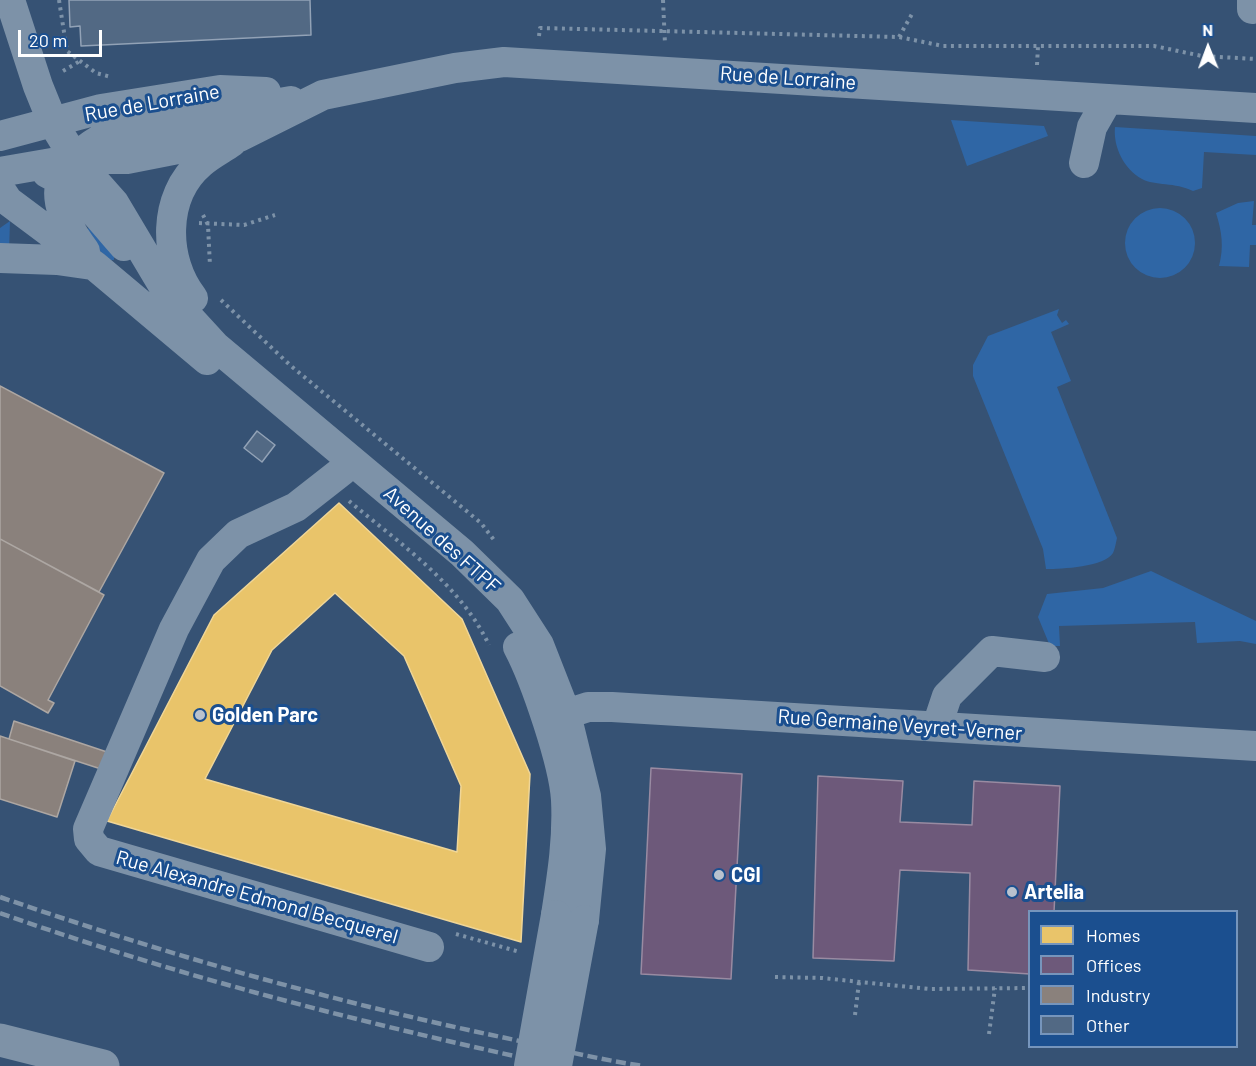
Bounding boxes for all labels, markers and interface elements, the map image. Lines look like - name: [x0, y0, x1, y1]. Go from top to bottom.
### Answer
- scale bar: [21, 18, 105, 56]
- north arrow: [1178, 18, 1238, 78]
- text: N: [1202, 20, 1213, 39]
- text: 20 m: [29, 29, 67, 51]
- street label: Rue de Lorraine: [719, 61, 857, 95]
- street label: Rue de Lorraine: [83, 79, 221, 127]
- street label: Avenue des FTPF: [379, 481, 505, 599]
- place label: Golden Parc: [212, 703, 318, 727]
- street label: Rue Germaine Veyret-Verner: [777, 704, 1023, 746]
- marker: Golden Parc: [193, 708, 207, 722]
- street label: Rue Alexandre Edmond Becquerel: [113, 845, 401, 949]
- place label: CGI: [731, 863, 761, 887]
- marker: CGI: [712, 868, 726, 882]
- place label: Artelia: [1024, 880, 1084, 904]
- marker: Artelia: [1005, 885, 1019, 899]
- legend: [1028, 910, 1238, 1048]
- text: Homes: [1086, 924, 1140, 946]
- text: Offices: [1086, 954, 1142, 976]
- text: Industry: [1086, 984, 1150, 1006]
- text: Other: [1086, 1014, 1129, 1036]

